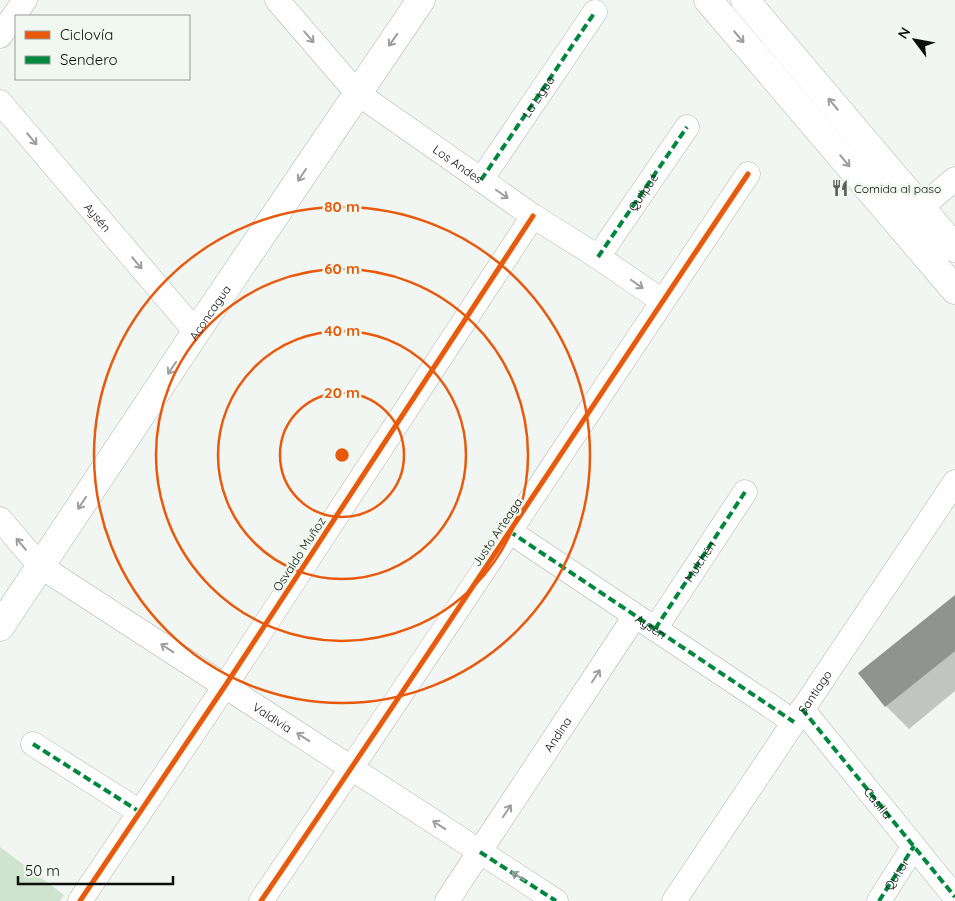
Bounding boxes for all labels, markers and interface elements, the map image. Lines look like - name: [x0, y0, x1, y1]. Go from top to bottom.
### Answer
- legend: [15, 15, 190, 80]
- north arrow: [890, 15, 940, 65]
- text: N: [894, 24, 914, 42]
- text: Ciclovía: [60, 25, 113, 44]
- one-way arrow: [303, 30, 314, 43]
- one-way arrow: [734, 30, 745, 43]
- one-way arrow: [388, 33, 398, 47]
- text: Sendero: [60, 50, 118, 69]
- street label: La Ligua: [518, 73, 557, 120]
- one-way arrow: [827, 98, 839, 111]
- one-way arrow: [26, 132, 37, 145]
- street label: Los Andes: [430, 141, 486, 186]
- one-way arrow: [839, 154, 850, 167]
- one-way arrow: [297, 167, 307, 181]
- street label: Quilpué: [624, 170, 661, 214]
- restaurant icon: Comida al paso: [830, 178, 850, 198]
- place label: Comida al paso: [854, 181, 941, 196]
- one-way arrow: [495, 189, 509, 199]
- text: 80 m: [324, 197, 360, 216]
- street label: Aysén: [81, 199, 115, 235]
- one-way arrow: [131, 256, 143, 269]
- text: 60 m: [324, 259, 360, 278]
- one-way arrow: [630, 279, 644, 289]
- street label: Aconcagua: [185, 282, 233, 343]
- text: 40 m: [324, 321, 360, 340]
- one-way arrow: [167, 360, 177, 374]
- text: 20 m: [324, 383, 360, 402]
- centre of rings: [333, 446, 351, 464]
- street label: Justo Arteaga: [469, 495, 525, 569]
- one-way arrow: [77, 496, 87, 510]
- street label: Osvaldo Muñoz: [269, 514, 329, 594]
- one-way arrow: [16, 538, 27, 551]
- street label: Mulchén: [681, 538, 718, 585]
- street label: Aysén: [633, 611, 669, 642]
- one-way arrow: [160, 643, 174, 653]
- street label: Santiago: [794, 667, 834, 716]
- one-way arrow: [592, 669, 602, 683]
- street label: Valdivia: [250, 699, 295, 735]
- street label: Andina: [540, 714, 574, 754]
- one-way arrow: [296, 731, 310, 742]
- street label: Casilla: [861, 784, 896, 822]
- one-way arrow: [502, 805, 512, 819]
- one-way arrow: [432, 820, 446, 830]
- scale bar: [18, 854, 172, 886]
- street label: Quitor: [881, 855, 912, 893]
- text: 50 m: [25, 861, 60, 880]
- one-way arrow: [511, 871, 525, 882]

